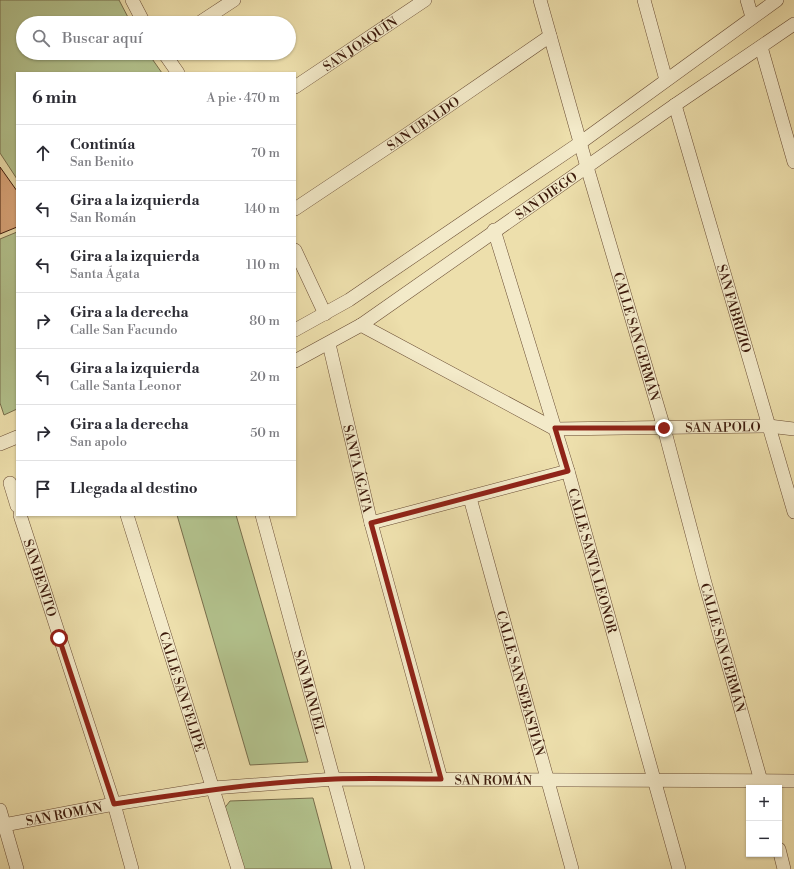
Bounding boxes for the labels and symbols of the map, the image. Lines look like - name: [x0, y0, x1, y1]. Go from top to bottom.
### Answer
- street label: SAN JOAQUÍN: [320, 14, 401, 75]
- street label: SAN UBALDO: [384, 94, 463, 155]
- street label: SAN DIEGO: [512, 169, 581, 224]
- street label: SAN FABRIZIO: [713, 263, 754, 355]
- street label: CALLE SAN GERMÁN: [609, 270, 663, 403]
- route end: [655, 419, 673, 437]
- street label: SAN APOLO: [685, 419, 761, 436]
- street label: SANTA ÁGATA: [339, 423, 376, 516]
- street label: CALLE SANTA LEONOR: [564, 487, 620, 636]
- street label: SAN BENITO: [19, 537, 60, 619]
- street label: CALLE SAN GERMÁN: [696, 581, 748, 714]
- street label: CALLE SAN SEBASTIÁN: [492, 609, 548, 758]
- route start: [50, 629, 68, 647]
- street label: CALLE SAN FELIPE: [155, 630, 208, 754]
- street label: SAN MANUEL: [290, 648, 328, 736]
- street label: SAN ROMÁN: [454, 772, 533, 789]
- street label: SAN ROMÁN: [24, 799, 104, 830]

